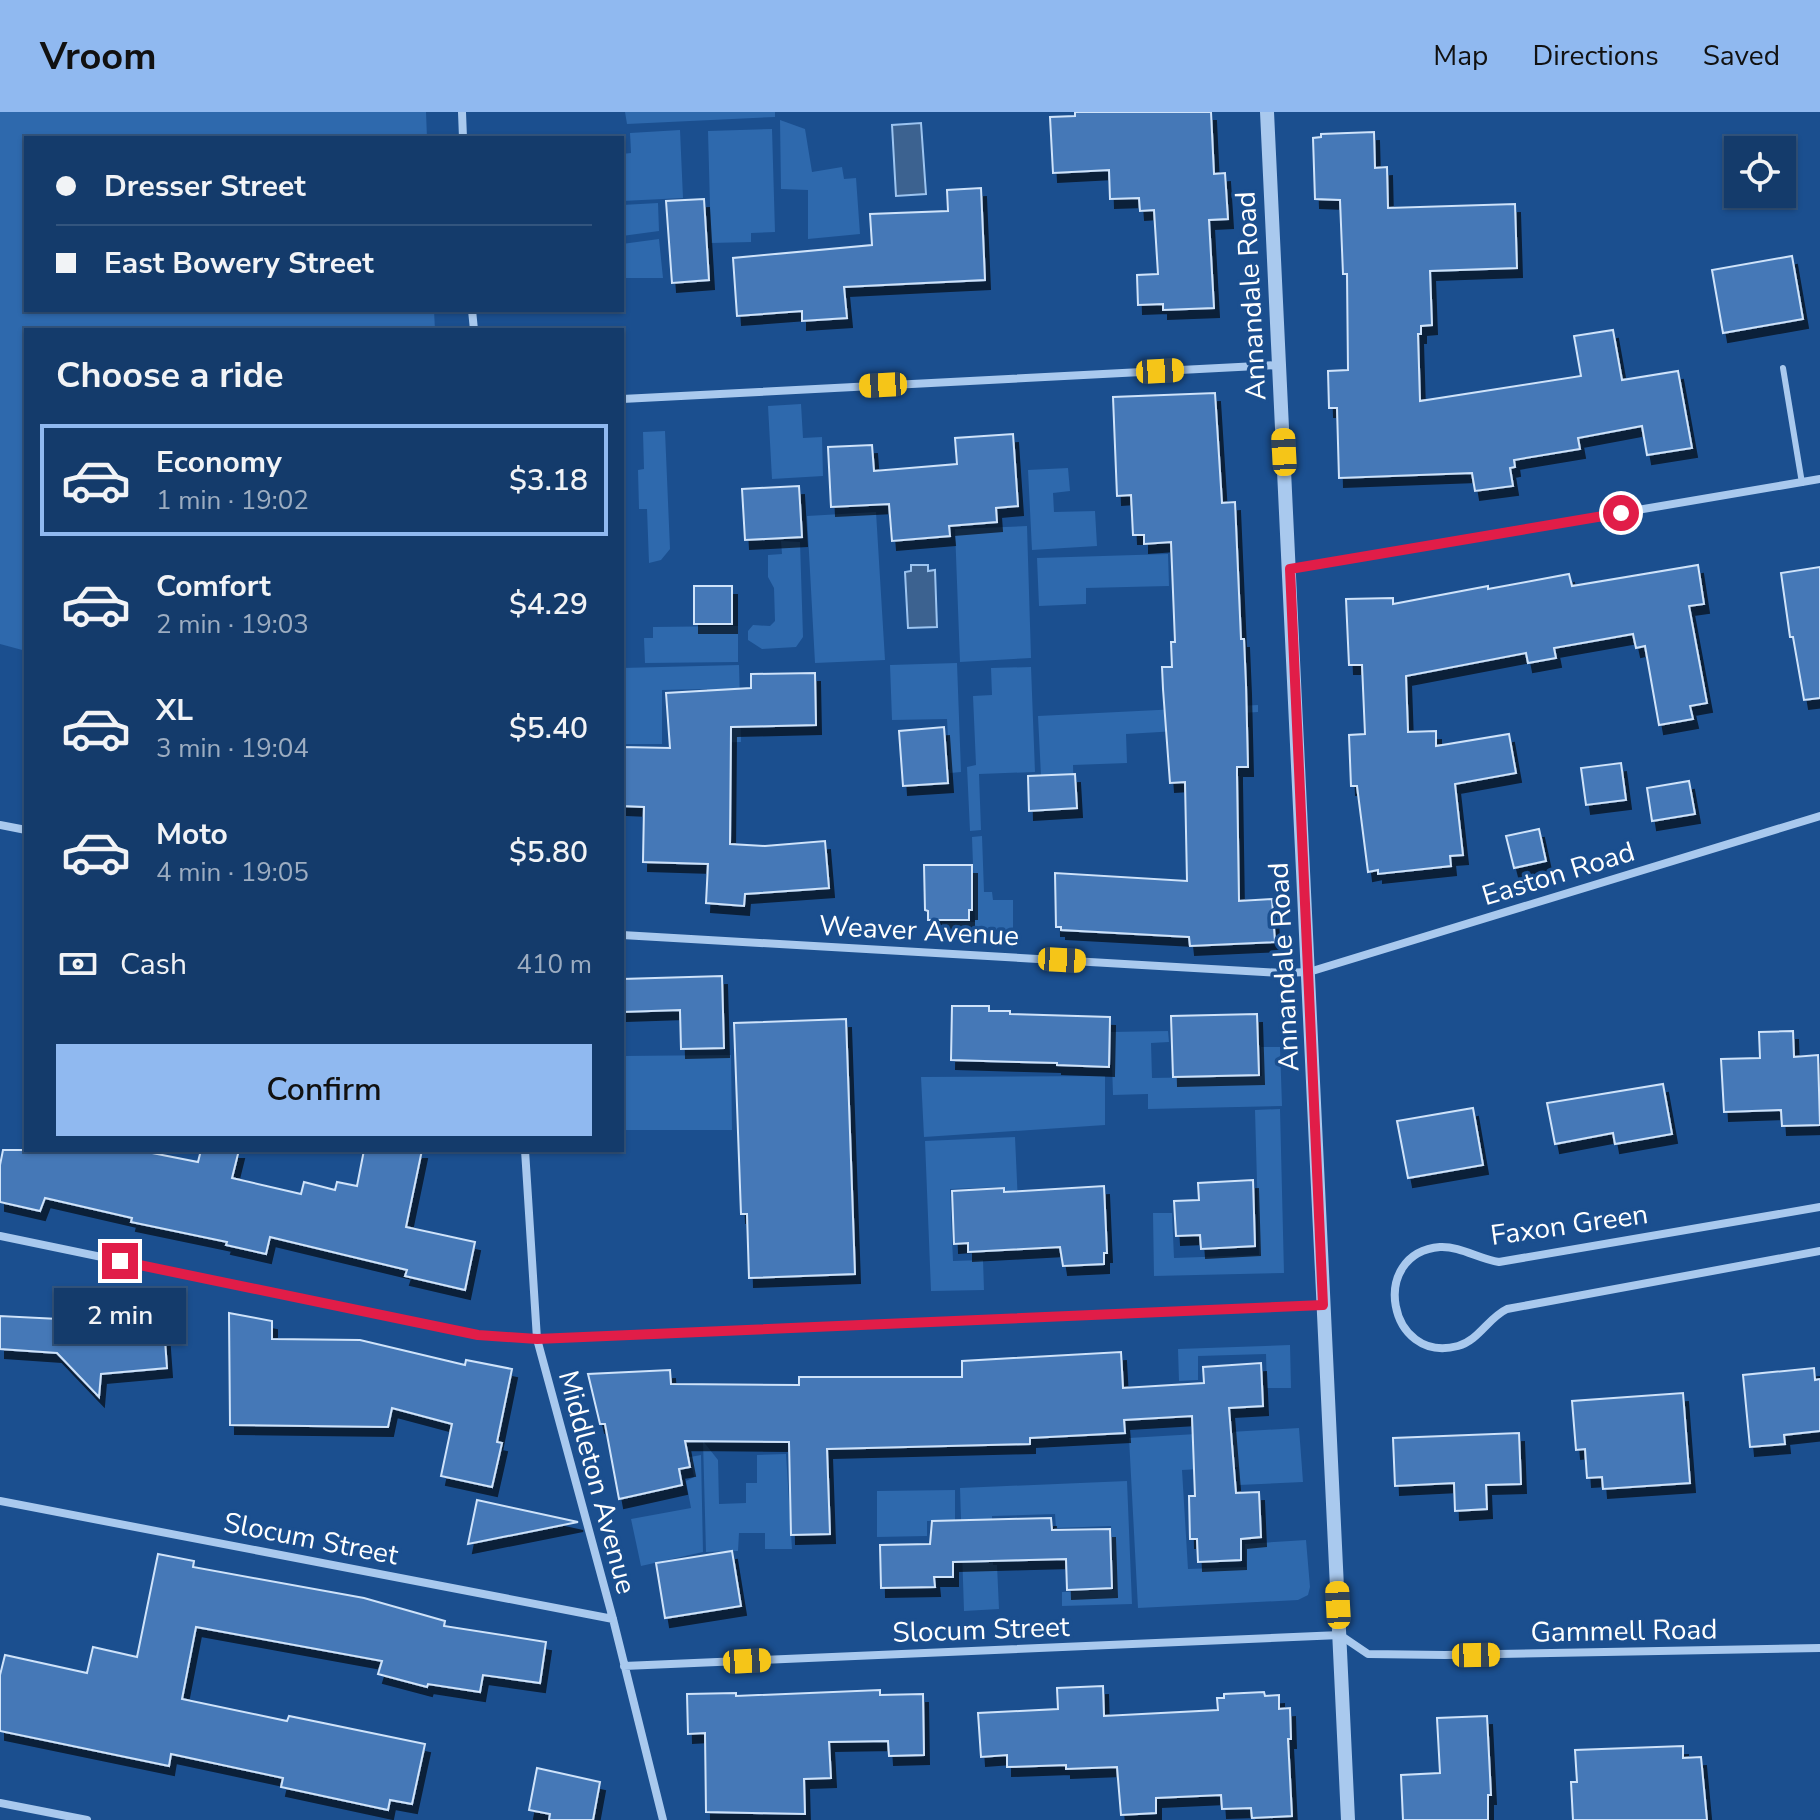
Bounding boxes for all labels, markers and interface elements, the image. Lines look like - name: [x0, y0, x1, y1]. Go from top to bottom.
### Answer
- text: Vroom: [40, 31, 157, 82]
- text: Map: [1433, 37, 1488, 75]
- text: Directions: [1532, 37, 1659, 75]
- text: Saved: [1703, 37, 1780, 75]
- map controls: [1724, 136, 1796, 208]
- button: locate: [1724, 136, 1796, 208]
- text: Dresser Street: [104, 166, 306, 207]
- street label: Annandale Road: [1227, 190, 1275, 402]
- text: East Bowery Street: [104, 243, 374, 284]
- text: Choose a ride: [56, 351, 284, 400]
- car: [1135, 358, 1185, 384]
- car: [858, 372, 908, 398]
- car: [1271, 427, 1297, 477]
- text: Economy: [156, 442, 282, 483]
- icon: car: [60, 444, 132, 516]
- text: $3.18: [509, 460, 588, 501]
- text: 1 min · 19:02: [156, 483, 309, 518]
- route start: [1603, 495, 1639, 531]
- text: Comfort: [156, 566, 271, 607]
- icon: car: [60, 568, 132, 640]
- text: $4.29: [509, 584, 588, 625]
- text: 2 min · 19:03: [156, 607, 309, 642]
- text: XL: [156, 690, 193, 731]
- icon: car: [60, 692, 132, 764]
- text: $5.40: [509, 708, 588, 749]
- text: 3 min · 19:04: [156, 731, 309, 766]
- text: Moto: [156, 814, 228, 855]
- icon: car: [60, 816, 132, 888]
- text: $5.80: [509, 832, 588, 873]
- street label: Easton Road: [1477, 833, 1639, 915]
- text: 4 min · 19:05: [156, 855, 309, 890]
- street label: Annandale Road: [1260, 861, 1308, 1073]
- street label: Weaver Avenue: [818, 907, 1020, 955]
- icon: cash: [56, 942, 100, 986]
- text: Cash: [120, 944, 187, 985]
- text: 410 m: [516, 947, 592, 982]
- car: [1037, 947, 1087, 973]
- button: Confirm: [56, 1044, 592, 1136]
- street label: Faxon Green: [1488, 1195, 1650, 1255]
- route end: [102, 1243, 138, 1279]
- callout: 2 min: [54, 1289, 186, 1345]
- text: 2 min: [87, 1298, 153, 1333]
- street label: Middleton Avenue: [549, 1366, 645, 1598]
- street label: Slocum Street: [220, 1503, 402, 1575]
- car: [1325, 1580, 1351, 1630]
- street label: Slocum Street: [892, 1608, 1070, 1652]
- street label: Gammell Road: [1530, 1610, 1718, 1652]
- car: [1452, 1643, 1500, 1667]
- car: [722, 1648, 772, 1674]

